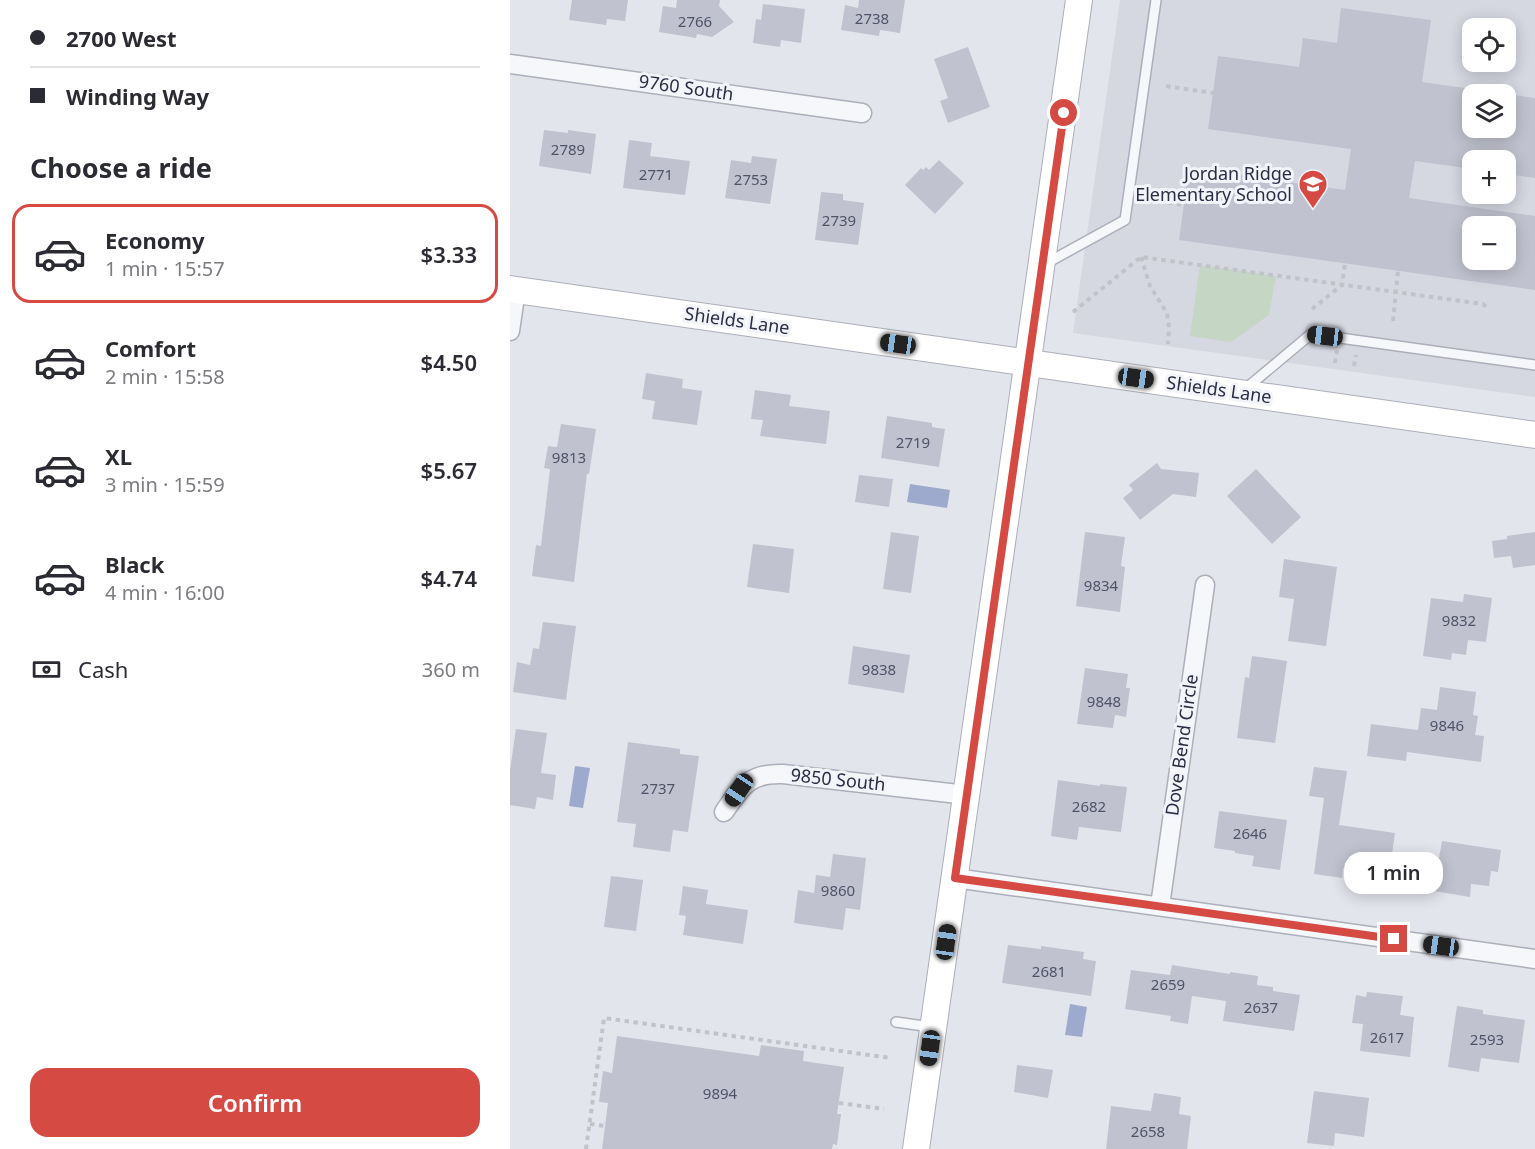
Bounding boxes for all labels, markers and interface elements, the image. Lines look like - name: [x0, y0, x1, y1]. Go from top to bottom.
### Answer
- house number: 2738: [855, 8, 889, 28]
- house number: 2766: [678, 11, 712, 31]
- map controls: [1462, 18, 1516, 270]
- button: locate: [1462, 18, 1516, 72]
- text: 2700 West: [66, 23, 177, 53]
- street label: 9760 South: [637, 68, 735, 106]
- text: Winding Way: [66, 81, 209, 111]
- button: layers: [1462, 84, 1516, 138]
- route start: [1050, 99, 1077, 126]
- house number: 2789: [551, 139, 585, 159]
- text: Choose a ride: [30, 149, 212, 186]
- button: +: [1462, 150, 1516, 204]
- place label: Jordan Ridge Elementary School: [1135, 161, 1292, 206]
- house number: 2771: [639, 164, 673, 184]
- school or university icon: Jordan Ridge Elementary School: [1297, 168, 1329, 210]
- house number: 2753: [734, 169, 768, 189]
- house number: 2739: [822, 210, 856, 230]
- button: −: [1462, 216, 1516, 270]
- text: Economy: [105, 225, 204, 255]
- icon: car: [33, 227, 87, 281]
- text: $3.33: [421, 239, 477, 269]
- text: 1 min · 15:57: [105, 255, 225, 282]
- street label: Shields Lane: [683, 301, 791, 339]
- car: [1306, 325, 1344, 347]
- text: Comfort: [105, 333, 196, 363]
- car: [879, 333, 917, 355]
- icon: car: [33, 335, 87, 389]
- text: $4.50: [421, 347, 477, 377]
- text: 2 min · 15:58: [105, 363, 225, 390]
- car: [1117, 367, 1155, 389]
- street label: Shields Lane: [1165, 370, 1273, 408]
- house number: 2719: [896, 432, 930, 452]
- text: XL: [105, 441, 132, 471]
- icon: car: [33, 443, 87, 497]
- house number: 9813: [552, 447, 586, 467]
- text: $5.67: [421, 455, 477, 485]
- text: 3 min · 15:59: [105, 471, 225, 498]
- text: Black: [105, 549, 164, 579]
- icon: car: [33, 551, 87, 605]
- text: $4.74: [421, 563, 477, 593]
- house number: 9834: [1084, 575, 1119, 595]
- text: 4 min · 16:00: [105, 579, 225, 606]
- house number: 9832: [1442, 610, 1476, 630]
- icon: cash: [30, 653, 63, 686]
- text: Cash: [78, 654, 128, 684]
- text: 360 m: [422, 656, 480, 683]
- house number: 9838: [862, 659, 896, 679]
- street label: Dove Bend Circle: [1159, 672, 1203, 817]
- house number: 9848: [1087, 691, 1121, 711]
- house number: 9846: [1430, 715, 1464, 735]
- street label: 9850 South: [789, 762, 887, 796]
- car: [721, 770, 757, 810]
- house number: 2737: [641, 778, 675, 798]
- house number: 2682: [1072, 796, 1106, 816]
- house number: 2646: [1233, 823, 1267, 843]
- callout: 1 min: [1344, 852, 1444, 894]
- text: 1 min: [1366, 859, 1421, 886]
- house number: 9860: [821, 880, 855, 900]
- car: [935, 923, 957, 961]
- route end: [1380, 925, 1407, 952]
- car: [1422, 935, 1460, 957]
- house number: 2681: [1032, 961, 1066, 981]
- house number: 2659: [1151, 974, 1185, 994]
- house number: 2637: [1244, 997, 1278, 1017]
- house number: 2617: [1370, 1027, 1404, 1047]
- car: [919, 1029, 941, 1067]
- house number: 2593: [1470, 1029, 1504, 1049]
- button: Confirm: [30, 1068, 480, 1137]
- house number: 9894: [703, 1083, 738, 1103]
- house number: 2658: [1131, 1121, 1165, 1141]

